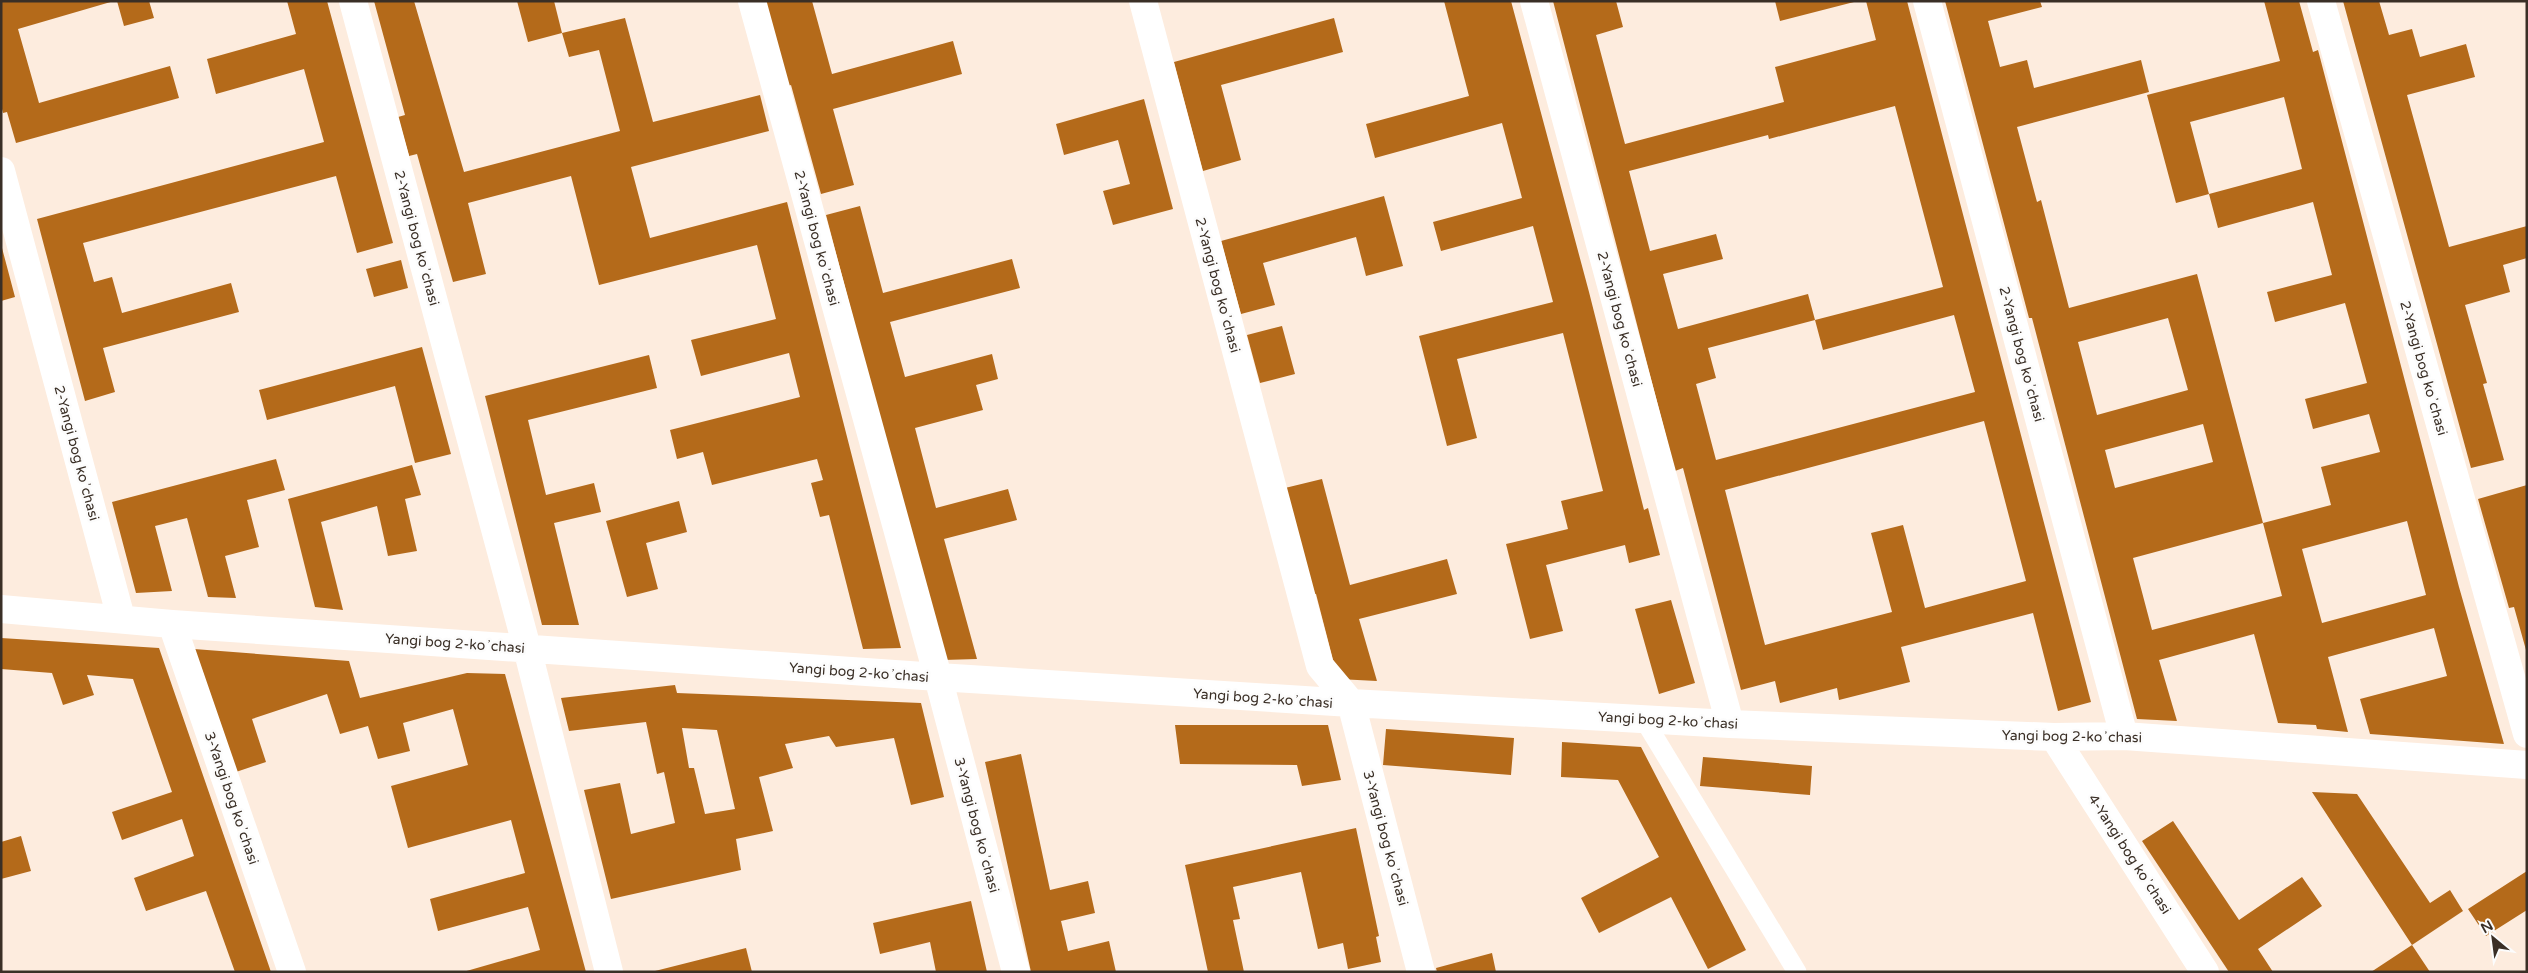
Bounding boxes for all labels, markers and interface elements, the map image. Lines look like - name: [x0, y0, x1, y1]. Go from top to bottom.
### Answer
- street label: 2-Yangi bog koʼchasi: [390, 169, 443, 308]
- street label: 2-Yangi bog koʼchasi: [790, 169, 843, 308]
- street label: 2-Yangi bog koʼchasi: [1191, 216, 1244, 355]
- street label: 2-Yangi bog koʼchasi: [1593, 250, 1646, 389]
- street label: 2-Yangi bog koʼchasi: [1995, 285, 2048, 424]
- street label: 2-Yangi bog koʼchasi: [2396, 299, 2451, 437]
- street label: 2-Yangi bog koʼchasi: [50, 384, 103, 523]
- street label: Yangi bog 2-koʼchasi: [384, 630, 525, 657]
- street label: Yangi bog 2-koʼchasi: [788, 659, 929, 686]
- street label: Yangi bog 2-koʼchasi: [1192, 685, 1333, 712]
- street label: Yangi bog 2-koʼchasi: [1598, 708, 1738, 733]
- street label: Yangi bog 2-koʼchasi: [2002, 727, 2142, 746]
- street label: 3-Yangi bog koʼchasi: [201, 730, 262, 867]
- street label: 3-Yangi bog koʼchasi: [950, 756, 1003, 895]
- street label: 3-Yangi bog koʼchasi: [1359, 769, 1412, 908]
- street label: 4-Yangi bog koʼchasi: [2084, 791, 2175, 917]
- north arrow: [2468, 913, 2518, 963]
- text: N: [2478, 917, 2496, 937]

